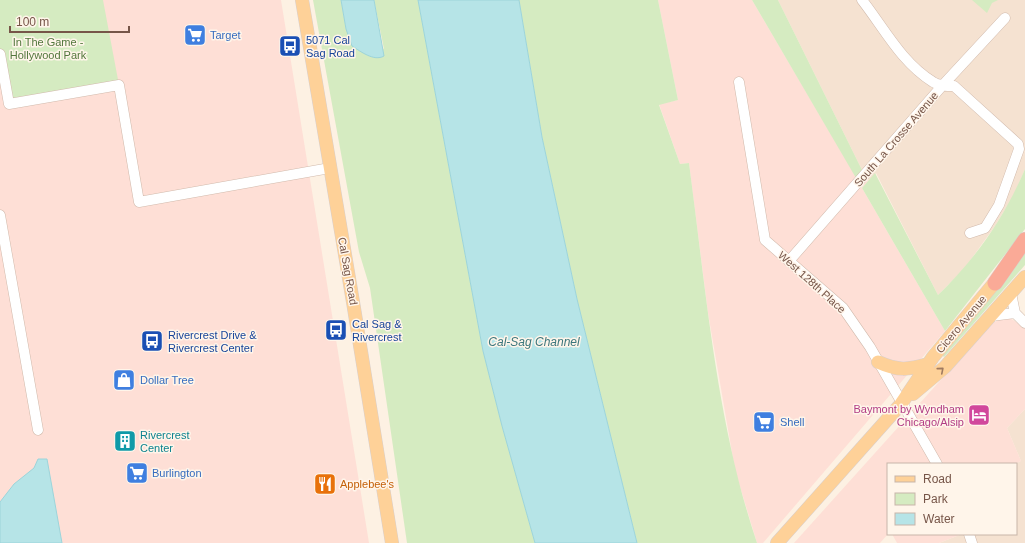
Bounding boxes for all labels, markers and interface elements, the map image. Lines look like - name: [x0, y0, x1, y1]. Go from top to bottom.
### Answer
- scale bar: [10, 8, 129, 34]
- text: 100 m: [16, 15, 49, 29]
- supermarket icon: Target: [182, 22, 208, 48]
- place label: Target: [210, 29, 241, 41]
- bus stop icon: 5071 Cal Sag Road: [277, 33, 303, 59]
- place label: 5071 Cal Sag Road: [306, 34, 355, 59]
- park label: In The Game - Hollywood Park: [10, 36, 87, 61]
- street label: South La Crosse Avenue: [852, 89, 940, 189]
- street label: Cal Sag Road: [336, 236, 360, 306]
- street label: West 128th Place: [776, 249, 848, 315]
- street label: Cicero Avenue: [933, 293, 989, 355]
- bus stop icon: Cal Sag & Rivercrest: [323, 317, 349, 343]
- place label: Cal Sag & Rivercrest: [352, 318, 402, 343]
- bus stop icon: Rivercrest Drive & Rivercrest Center: [139, 328, 165, 354]
- place label: Rivercrest Drive & Rivercrest Center: [168, 329, 257, 354]
- water label: Cal-Sag Channel: [488, 335, 580, 349]
- shop icon: Dollar Tree: [111, 367, 137, 393]
- one-way arrow: [937, 367, 944, 374]
- place label: Dollar Tree: [140, 374, 194, 386]
- hotel icon: Baymont by Wyndham Chicago/Alsip: [966, 402, 992, 428]
- place label: Baymont by Wyndham Chicago/Alsip: [853, 403, 964, 428]
- supermarket icon: Shell: [751, 409, 777, 435]
- place label: Shell: [780, 416, 804, 428]
- building icon: Rivercrest Center: [112, 428, 138, 454]
- place label: Rivercrest Center: [140, 429, 190, 454]
- supermarket icon: Burlington: [124, 460, 150, 486]
- legend: [887, 463, 1017, 535]
- place label: Burlington: [152, 467, 202, 479]
- restaurant icon: Applebee's: [312, 471, 338, 497]
- text: Road: [923, 472, 952, 486]
- place label: Applebee's: [340, 478, 395, 490]
- text: Park: [923, 492, 949, 506]
- text: Water: [923, 512, 955, 526]

